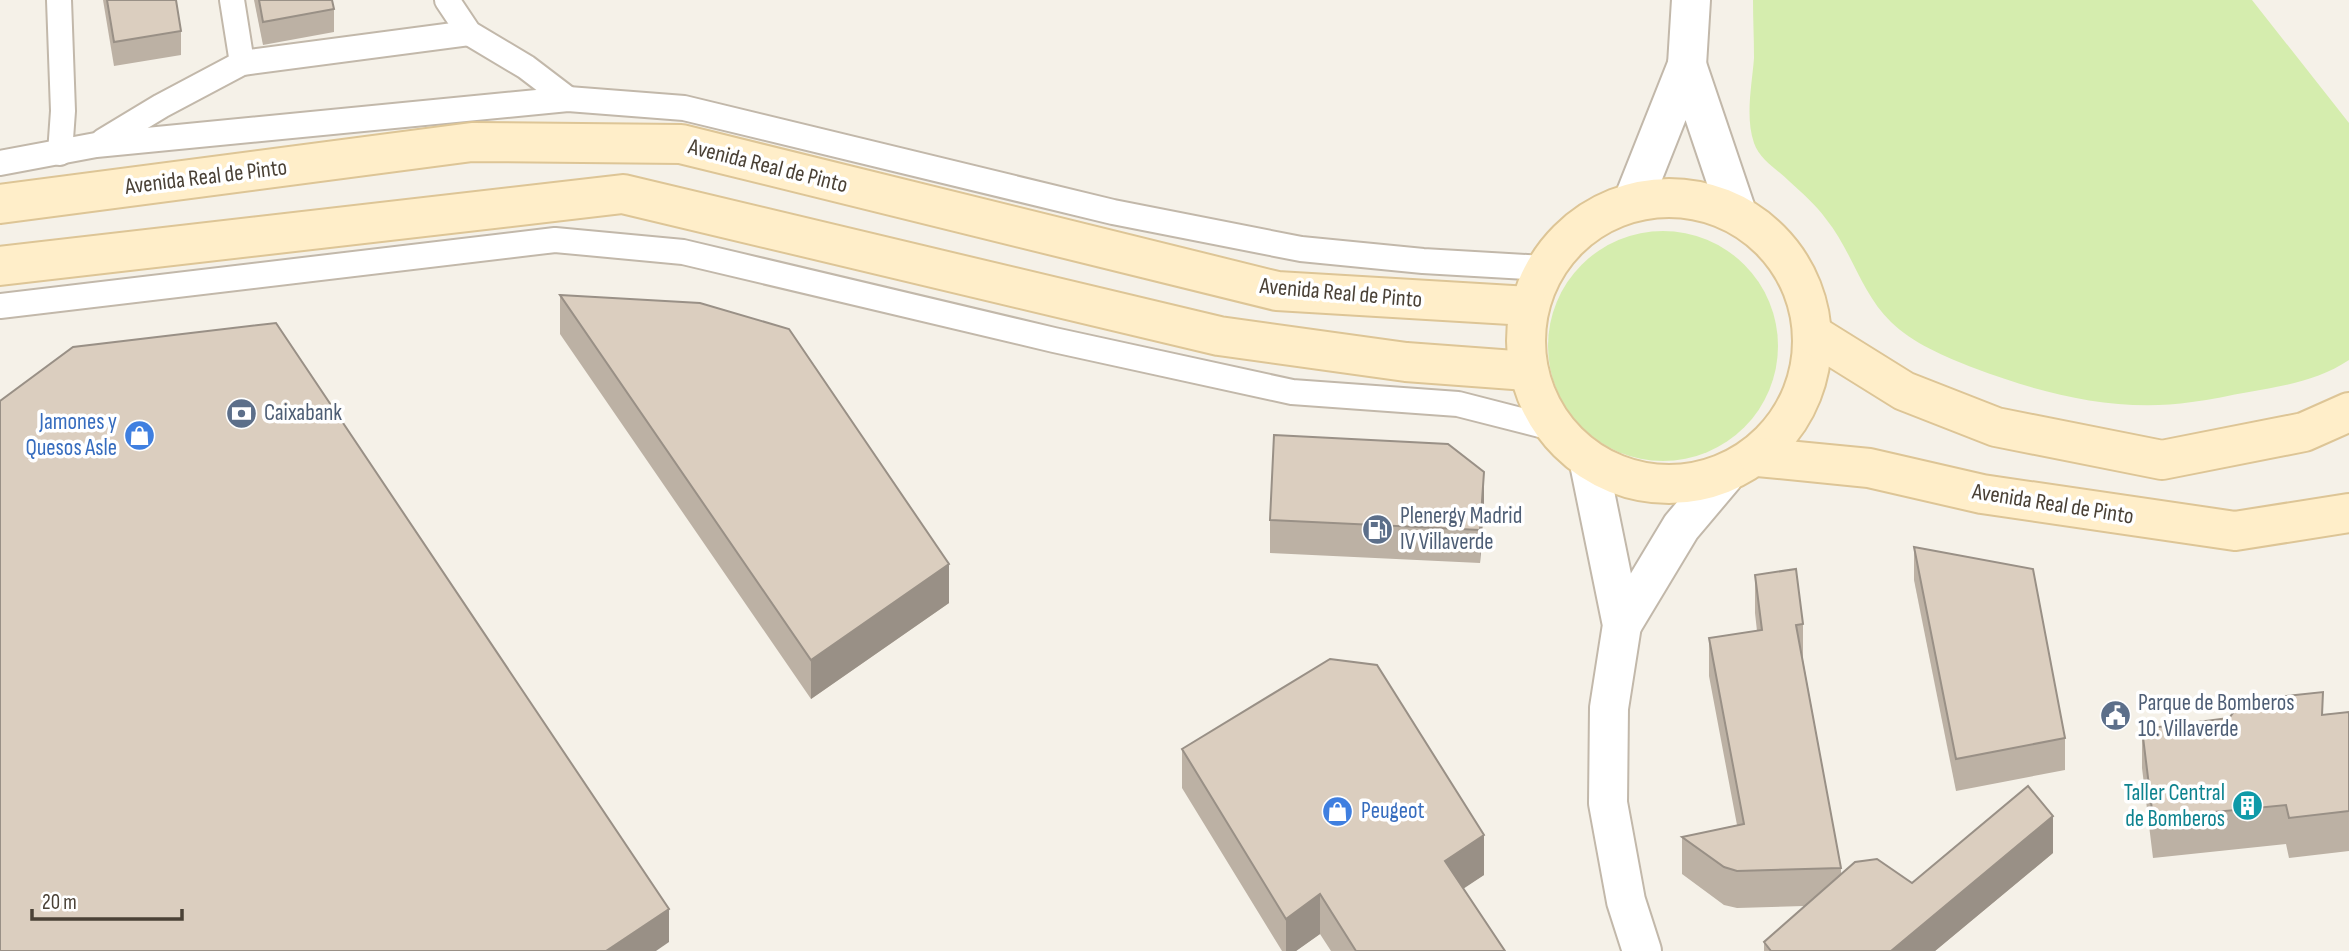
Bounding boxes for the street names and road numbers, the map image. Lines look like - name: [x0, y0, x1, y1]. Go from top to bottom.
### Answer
- street label: Avenida Real de Pinto: [685, 132, 850, 199]
- street label: Avenida Real de Pinto: [122, 153, 289, 201]
- street label: Avenida Real de Pinto: [1258, 272, 1423, 314]
- street label: Avenida Real de Pinto: [1969, 477, 2136, 531]

